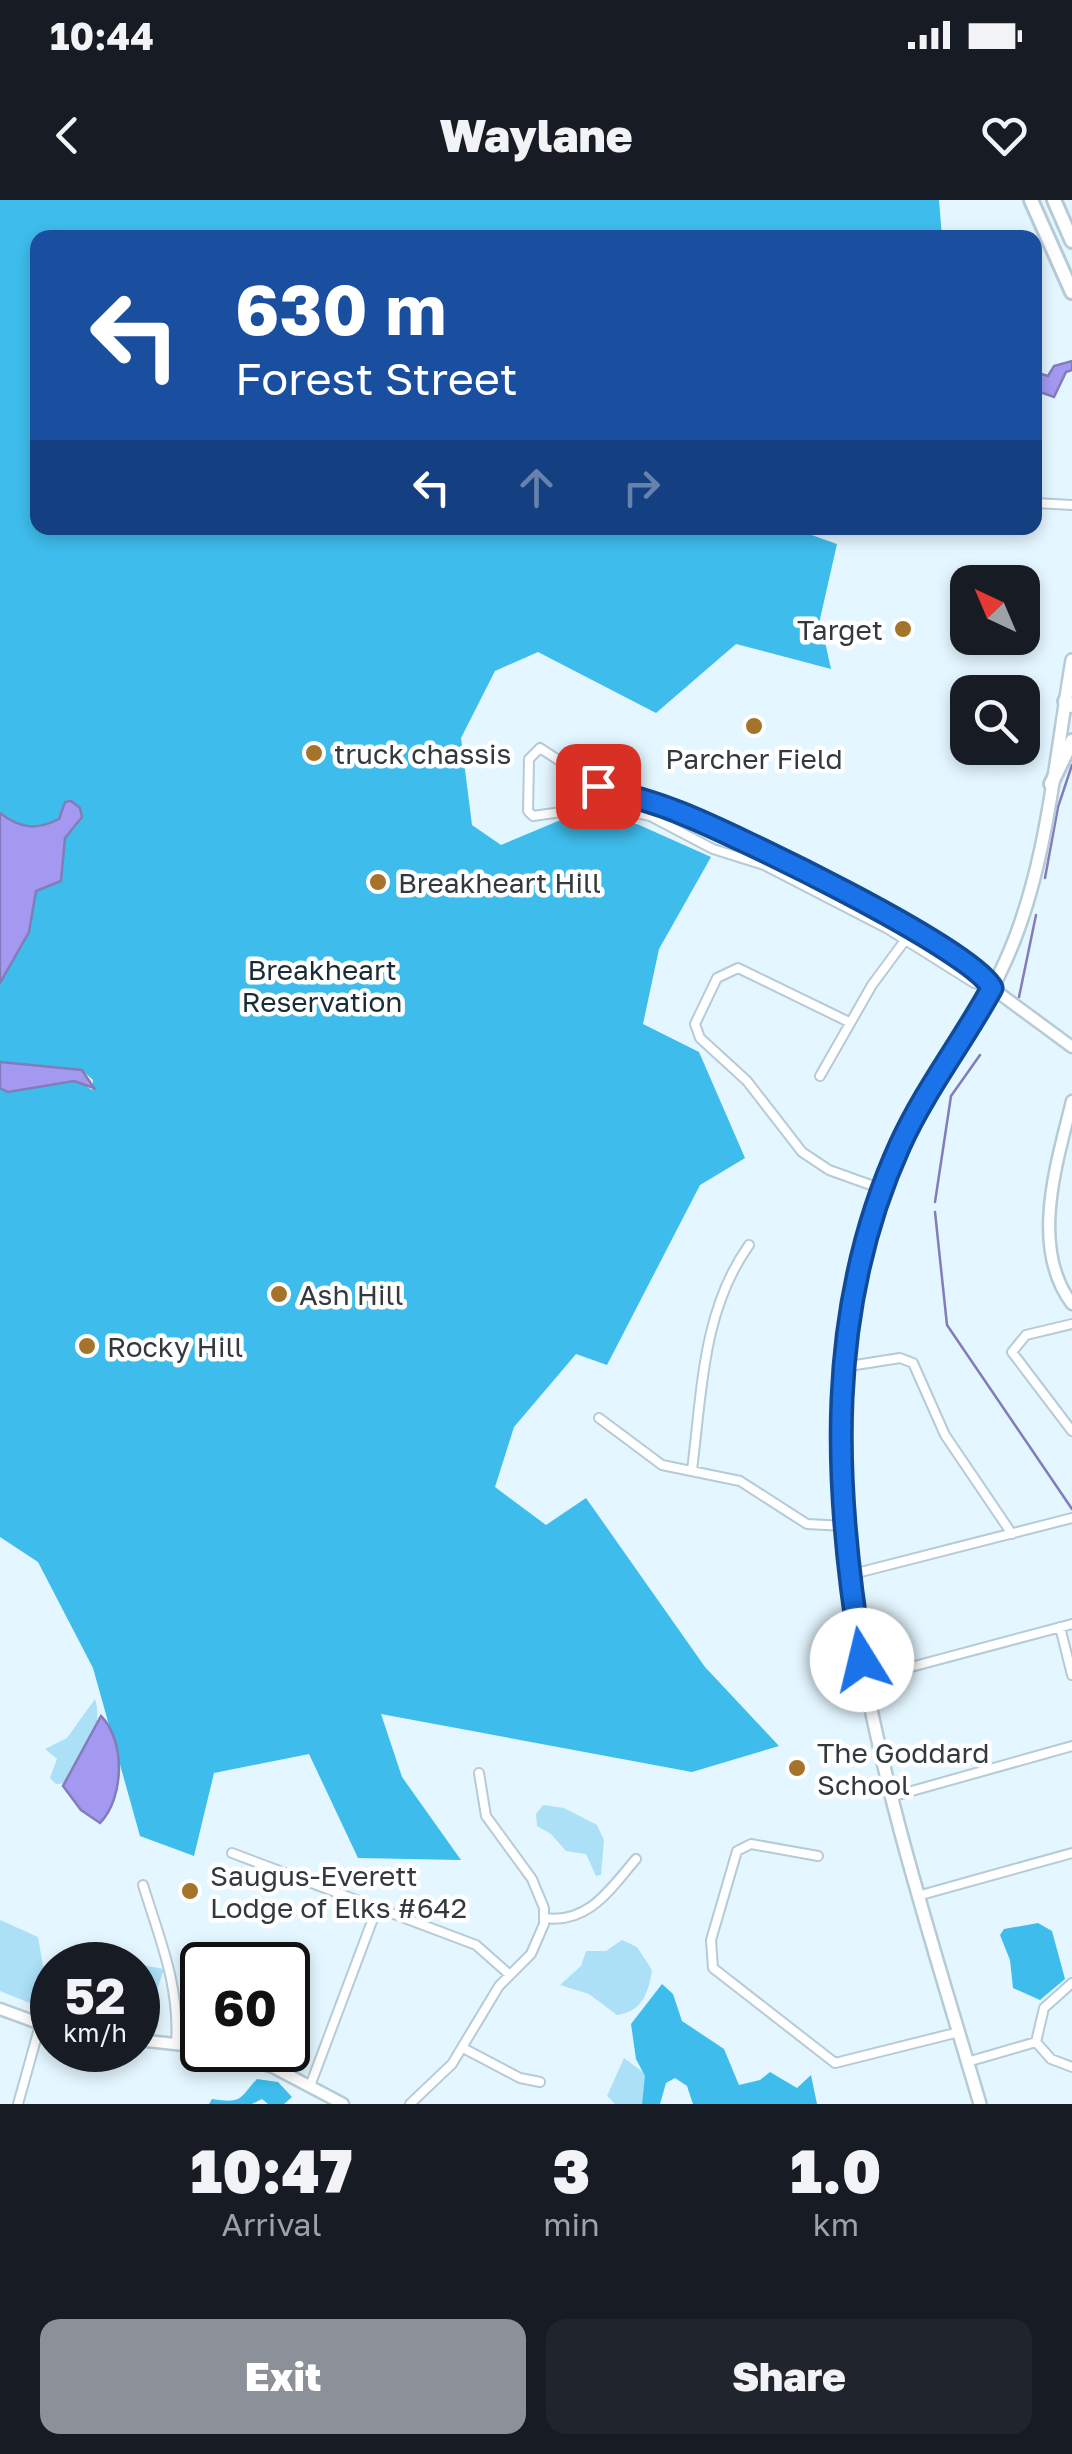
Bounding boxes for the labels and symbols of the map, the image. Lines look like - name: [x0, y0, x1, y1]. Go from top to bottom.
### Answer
- north arrow: [950, 565, 1040, 655]
- place label: Target: [797, 613, 883, 646]
- marker: Target: [892, 618, 914, 640]
- marker: Parcher Field: [743, 715, 765, 737]
- place label: truck chassis: [334, 737, 511, 770]
- marker: truck chassis: [303, 742, 325, 764]
- place label: Parcher Field: [665, 742, 843, 775]
- pin: [556, 744, 641, 829]
- place label: Breakheart Hill: [398, 866, 601, 899]
- marker: Breakheart Hill: [367, 871, 389, 893]
- park label: Breakheart Reservation: [242, 953, 402, 1018]
- place label: Ash Hill: [299, 1278, 403, 1311]
- marker: Ash Hill: [268, 1283, 290, 1305]
- place label: Rocky Hill: [107, 1330, 243, 1363]
- marker: Rocky Hill: [76, 1335, 98, 1357]
- position arrow: [810, 1608, 914, 1712]
- place label: The Goddard School: [817, 1736, 989, 1801]
- marker: The Goddard School: [786, 1757, 808, 1779]
- place label: Saugus-Everett Lodge of Elks #642: [210, 1859, 467, 1924]
- marker: Saugus-Everett Lodge of Elks #642: [179, 1880, 201, 1902]
- speed limit sign: 60: [180, 1942, 310, 2072]

